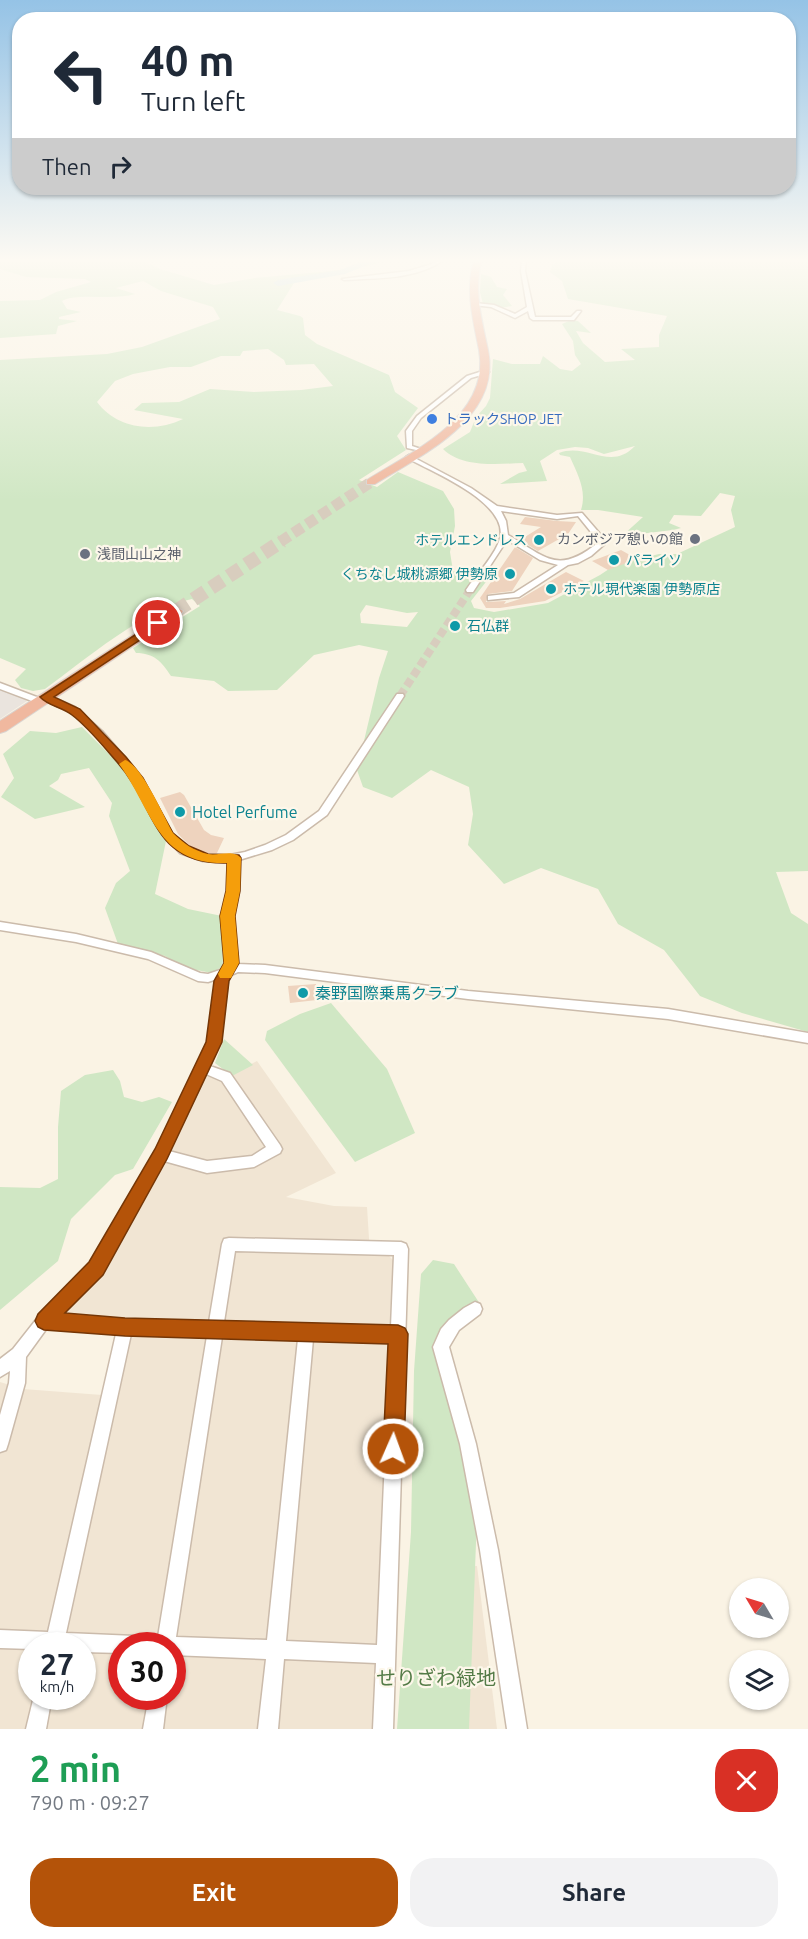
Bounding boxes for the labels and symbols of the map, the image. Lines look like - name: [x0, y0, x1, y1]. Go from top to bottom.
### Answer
- place label: トラックSHOP JET: [444, 411, 562, 427]
- marker: トラックSHOP JET: [425, 412, 439, 426]
- place label: カンボジア憩いの館: [557, 531, 683, 547]
- place label: ホテルエンドレス: [415, 532, 527, 548]
- marker: カンボジア憩いの館: [688, 532, 702, 546]
- marker: ホテルエンドレス: [532, 533, 546, 547]
- place label: 浅間山山之神: [97, 546, 181, 562]
- marker: 浅間山山之神: [78, 547, 92, 561]
- place label: パライソ: [626, 552, 682, 568]
- marker: パライソ: [607, 553, 621, 567]
- place label: くちなし城桃源郷 伊勢原: [341, 566, 498, 582]
- marker: くちなし城桃源郷 伊勢原: [503, 567, 517, 581]
- place label: ホテル現代楽園 伊勢原店: [563, 581, 720, 597]
- marker: ホテル現代楽園 伊勢原店: [544, 582, 558, 596]
- pin: [132, 597, 183, 648]
- place label: 石仏群: [467, 618, 509, 634]
- marker: 石仏群: [448, 619, 462, 633]
- place label: Hotel Perfume: [192, 803, 297, 821]
- marker: Hotel Perfume: [173, 805, 187, 819]
- place label: 秦野国際乗馬クラブ: [315, 984, 459, 1002]
- marker: 秦野国際乗馬クラブ: [296, 986, 310, 1000]
- position arrow: [361, 1417, 425, 1481]
- north arrow: [729, 1578, 789, 1638]
- speed limit sign: 30: [108, 1632, 186, 1710]
- park label: せりざわ緑地: [376, 1666, 496, 1689]

